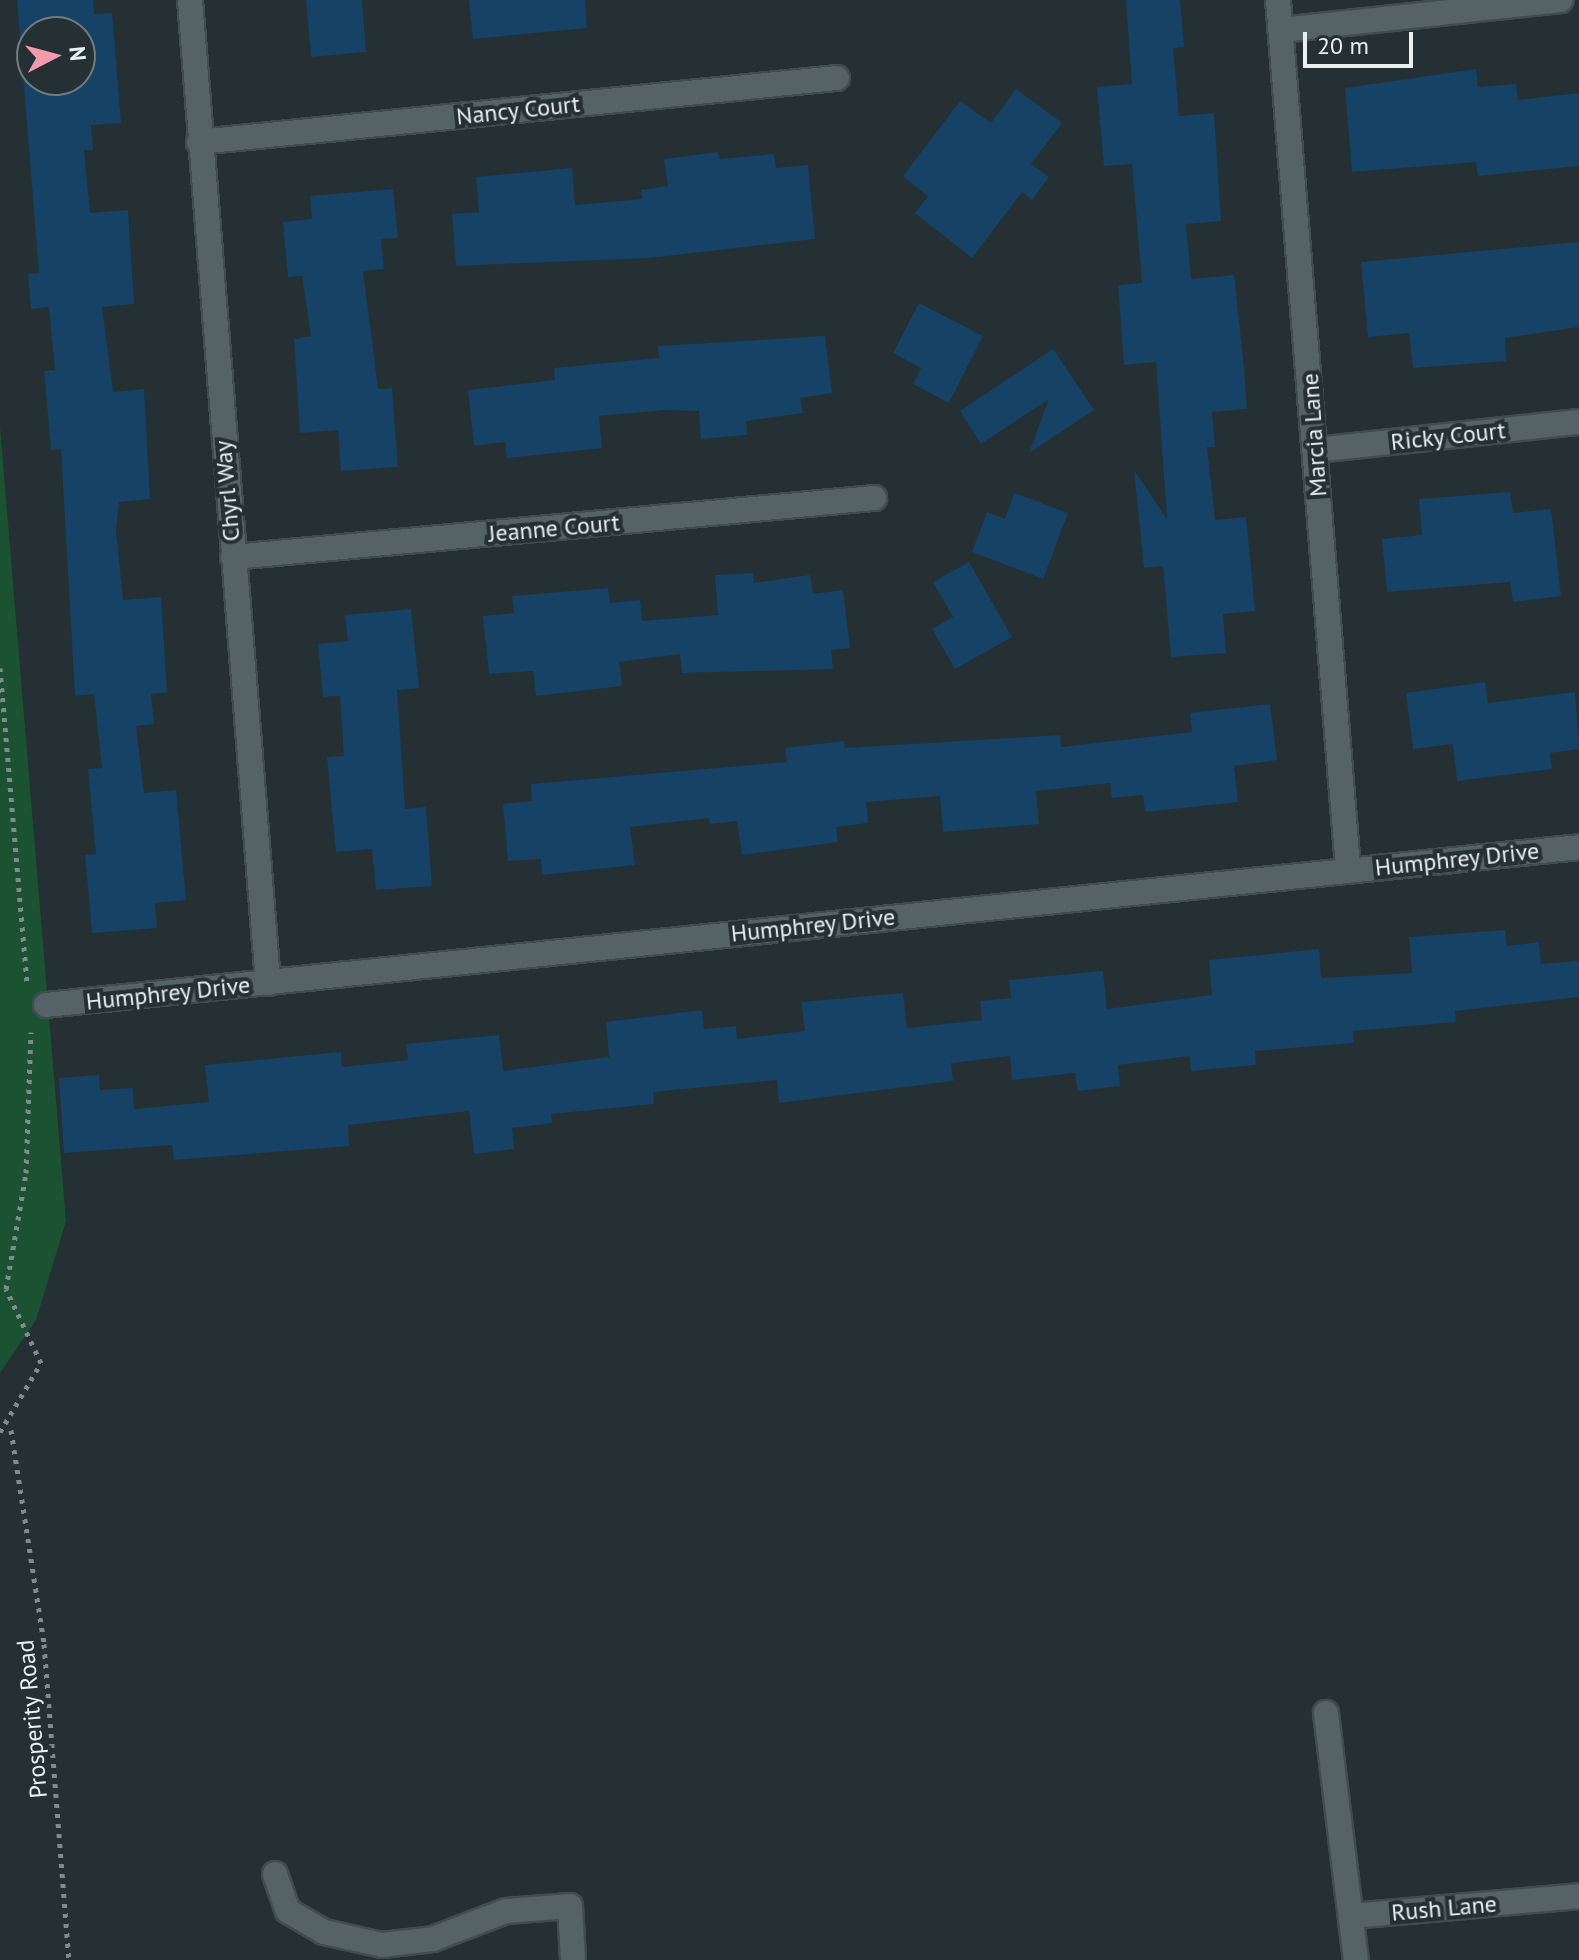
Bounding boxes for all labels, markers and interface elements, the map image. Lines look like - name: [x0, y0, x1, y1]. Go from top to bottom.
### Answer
- north arrow: [16, 16, 96, 96]
- scale bar: [1307, 16, 1417, 66]
- text: 20 m: [1317, 30, 1369, 61]
- text: N: [63, 45, 93, 62]
- street label: Nancy Court: [454, 89, 582, 131]
- street label: Marcia Lane: [1295, 372, 1333, 498]
- street label: Ricky Court: [1389, 416, 1507, 456]
- street label: Chyrl Way: [208, 439, 246, 543]
- street label: Jeanne Court: [487, 508, 621, 548]
- street label: Humphrey Drive: [1373, 836, 1541, 882]
- street label: Humphrey Drive: [729, 902, 897, 948]
- street label: Humphrey Drive: [84, 970, 252, 1016]
- street label: Prosperity Road: [11, 1638, 53, 1800]
- street label: Rush Lane: [1390, 1889, 1498, 1927]

